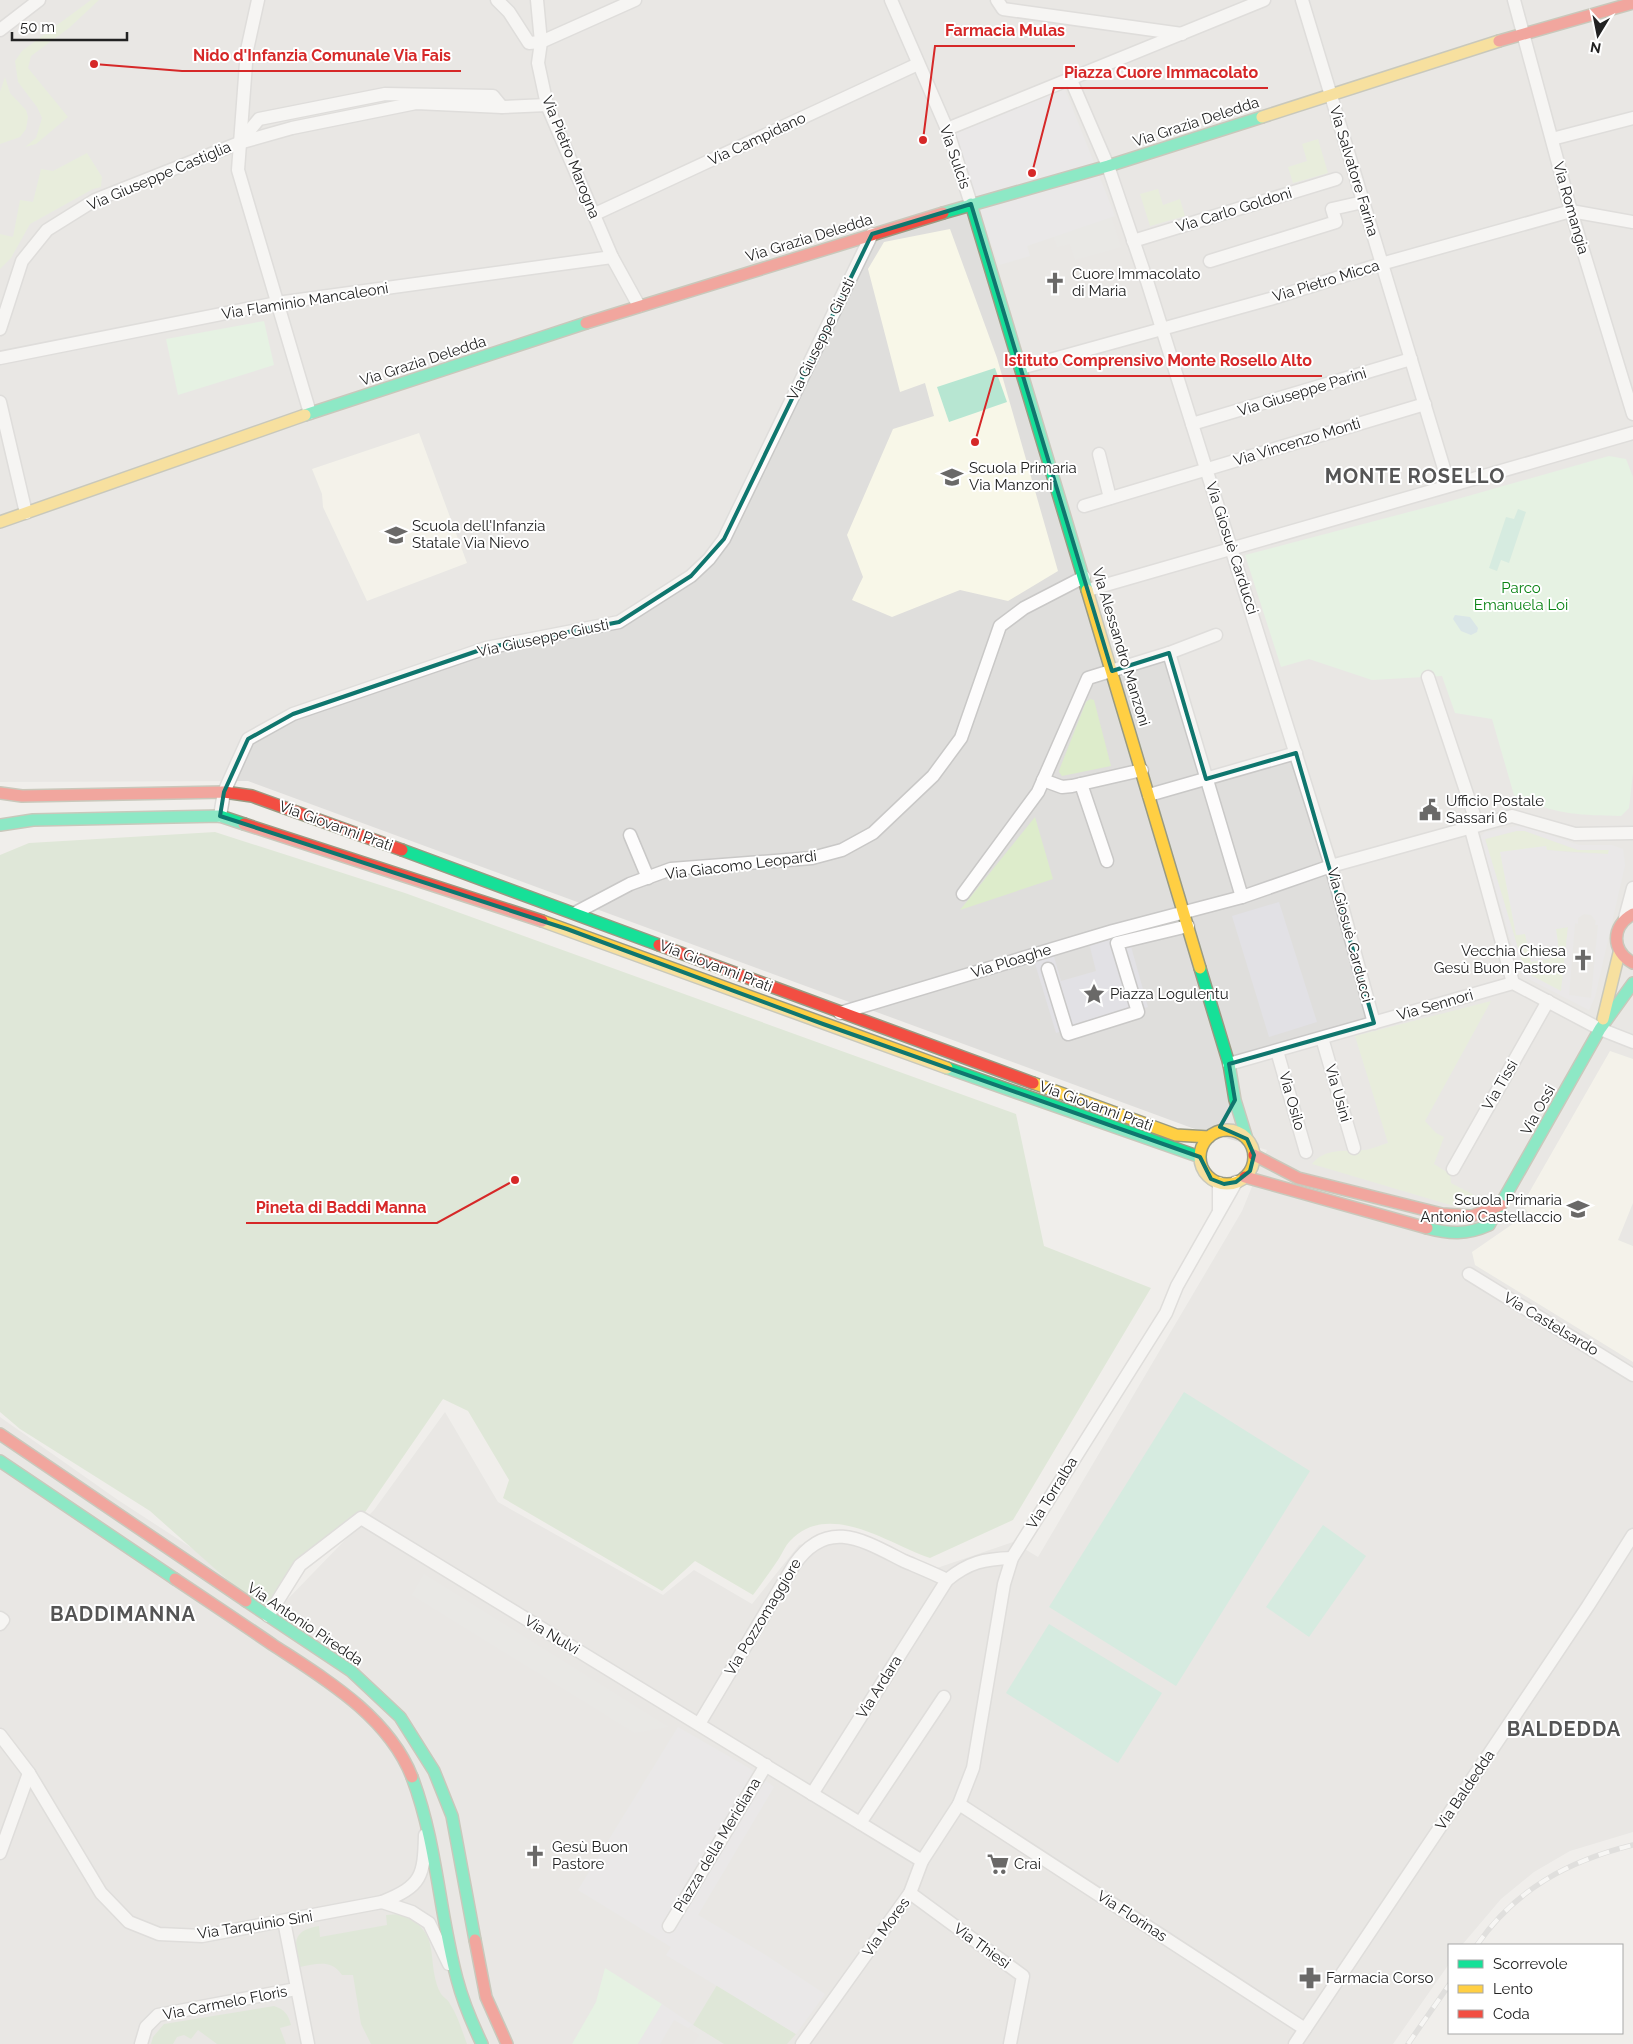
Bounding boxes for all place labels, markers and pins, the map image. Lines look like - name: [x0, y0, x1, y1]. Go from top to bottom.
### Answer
- callout: Farmacia Mulas: [935, 15, 1075, 46]
- callout: Nido d'Infanzia Comunale Via Fais: [182, 40, 461, 71]
- callout: Piazza Cuore Immacolato: [1054, 57, 1268, 88]
- place label: Cuore Immacolato di Maria: [1072, 265, 1200, 300]
- church icon: Cuore Immacolato di Maria: [1042, 270, 1068, 296]
- callout: Istituto Comprensivo Monte Rosello Alto: [994, 345, 1322, 376]
- place label: Scuola Primaria Via Manzoni: [969, 459, 1077, 494]
- school or university icon: Scuola Primaria Via Manzoni: [939, 464, 965, 490]
- place label: Scuola dell'Infanzia Statale Via Nievo: [412, 517, 545, 552]
- school or university icon: Scuola dell'Infanzia Statale Via Nievo: [383, 522, 409, 548]
- place label: Ufficio Postale Sassari 6: [1446, 792, 1544, 827]
- public building icon: Ufficio Postale Sassari 6: [1417, 797, 1443, 823]
- place label: Vecchia Chiesa Gesù Buon Pastore: [1434, 942, 1566, 977]
- church icon: Vecchia Chiesa Gesù Buon Pastore: [1570, 947, 1596, 973]
- place icon: Piazza Logulentu: [1081, 981, 1107, 1007]
- place label: Piazza Logulentu: [1110, 985, 1229, 1003]
- place label: Scuola Primaria Antonio Castellaccio: [1420, 1191, 1562, 1226]
- callout: Pineta di Baddi Manna: [246, 1192, 437, 1223]
- school or university icon: Scuola Primaria Antonio Castellaccio: [1565, 1196, 1591, 1222]
- place label: Gesù Buon Pastore: [552, 1838, 628, 1873]
- church icon: Gesù Buon Pastore: [522, 1843, 548, 1869]
- supermarket icon: Crai: [985, 1851, 1011, 1877]
- place label: Crai: [1014, 1855, 1041, 1873]
- pharmacy icon: Farmacia Corso: [1297, 1965, 1323, 1991]
- place label: Farmacia Corso: [1326, 1969, 1433, 1987]

